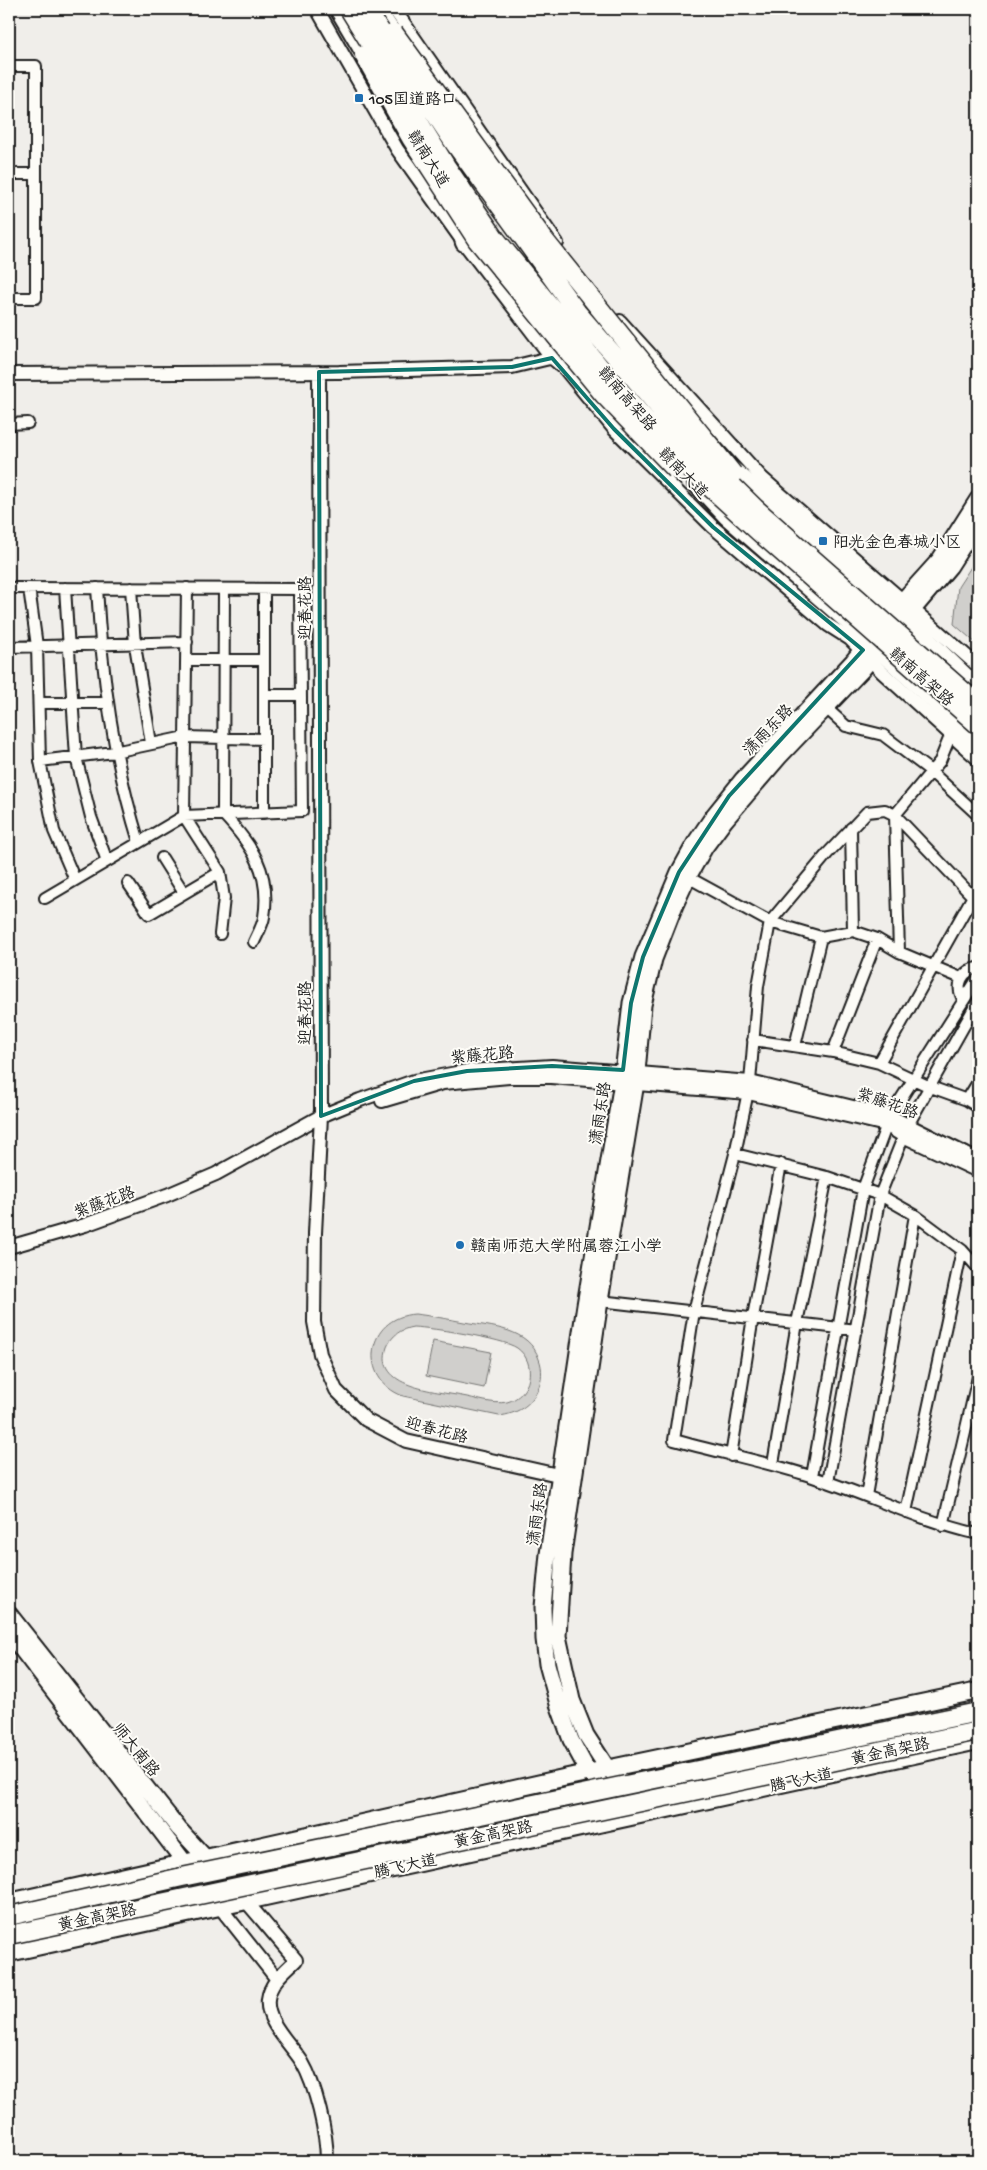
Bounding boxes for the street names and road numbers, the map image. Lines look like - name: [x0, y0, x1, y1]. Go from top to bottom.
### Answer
- street label: 赣南大道: [401, 127, 453, 192]
- street label: 赣南高架路: [592, 363, 660, 437]
- street label: 赣南大道: [652, 443, 712, 504]
- street label: 迎春花路: [296, 576, 317, 640]
- street label: 赣南高架路: [883, 644, 957, 712]
- street label: 潇雨东路: [739, 700, 799, 761]
- street label: 迎春花路: [296, 981, 317, 1045]
- street label: 紫藤花路: [449, 1043, 515, 1070]
- street label: 潇雨东路: [586, 1080, 617, 1147]
- street label: 紫藤花路: [854, 1084, 921, 1125]
- street label: 紫藤花路: [71, 1183, 139, 1224]
- street label: 迎春花路: [403, 1413, 470, 1449]
- street label: 潇雨东路: [524, 1481, 553, 1548]
- street label: 师大南路: [107, 1719, 163, 1782]
- street label: 黄金高架路: [849, 1734, 932, 1771]
- street label: 腾飞大道: [768, 1765, 835, 1798]
- street label: 黄金高架路: [452, 1817, 535, 1854]
- street label: 腾飞大道: [372, 1851, 439, 1884]
- street label: 黄金高架路: [56, 1900, 139, 1937]

